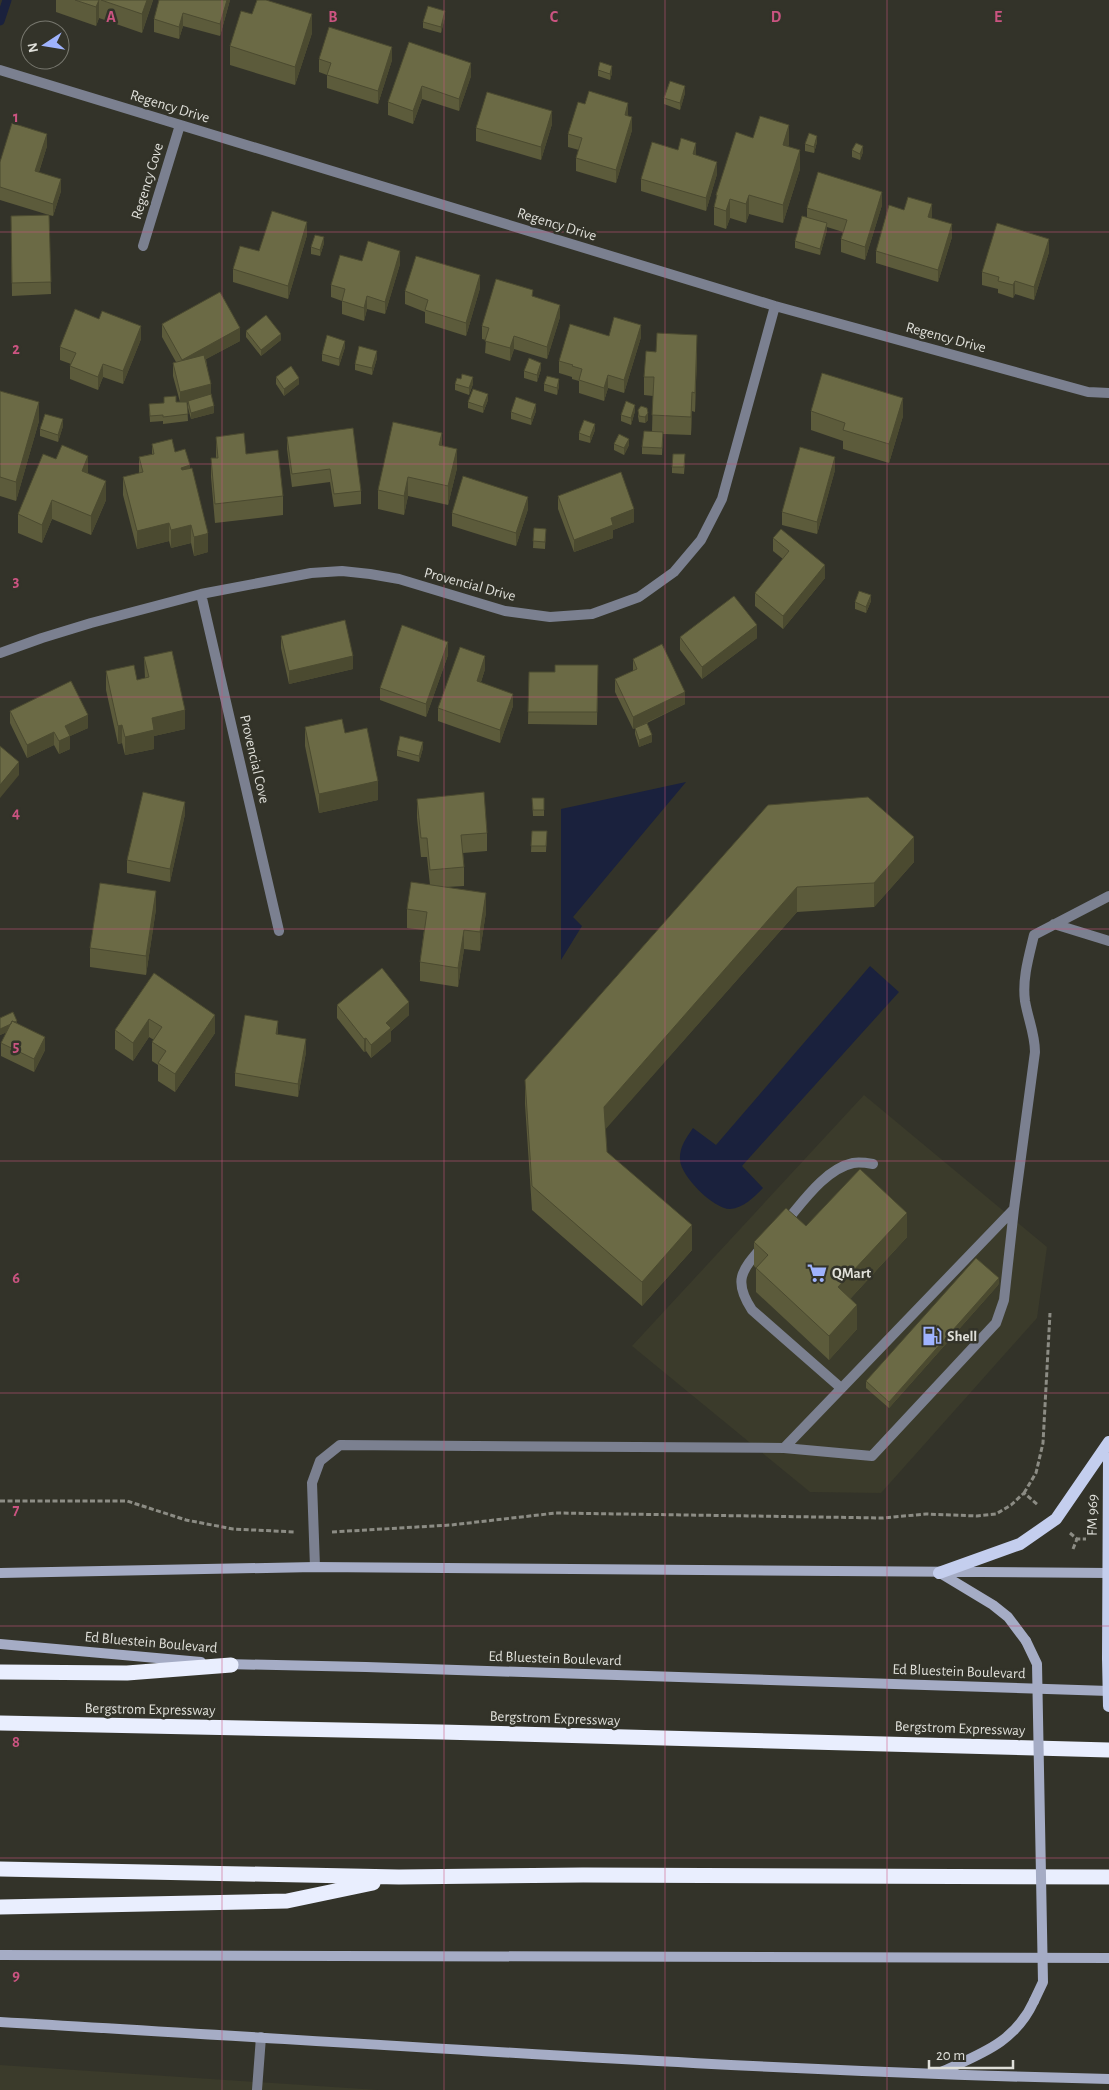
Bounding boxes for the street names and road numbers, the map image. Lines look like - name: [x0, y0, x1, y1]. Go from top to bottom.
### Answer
- street label: Regency Drive: [128, 87, 212, 126]
- street label: Regency Cove: [129, 141, 166, 221]
- street label: Regency Drive: [515, 205, 599, 244]
- street label: Regency Drive: [904, 320, 988, 355]
- street label: Provencial Drive: [422, 565, 517, 604]
- street label: Provencial Cove: [237, 713, 272, 805]
- street label: FM 969: [1085, 1494, 1100, 1536]
- street label: Ed Bluestein Boulevard: [84, 1629, 218, 1656]
- street label: Ed Bluestein Boulevard: [488, 1649, 622, 1668]
- street label: Ed Bluestein Boulevard: [892, 1662, 1026, 1681]
- street label: Bergstrom Expressway: [84, 1701, 216, 1718]
- street label: Bergstrom Expressway: [489, 1709, 621, 1728]
- street label: Bergstrom Expressway: [894, 1719, 1026, 1738]

